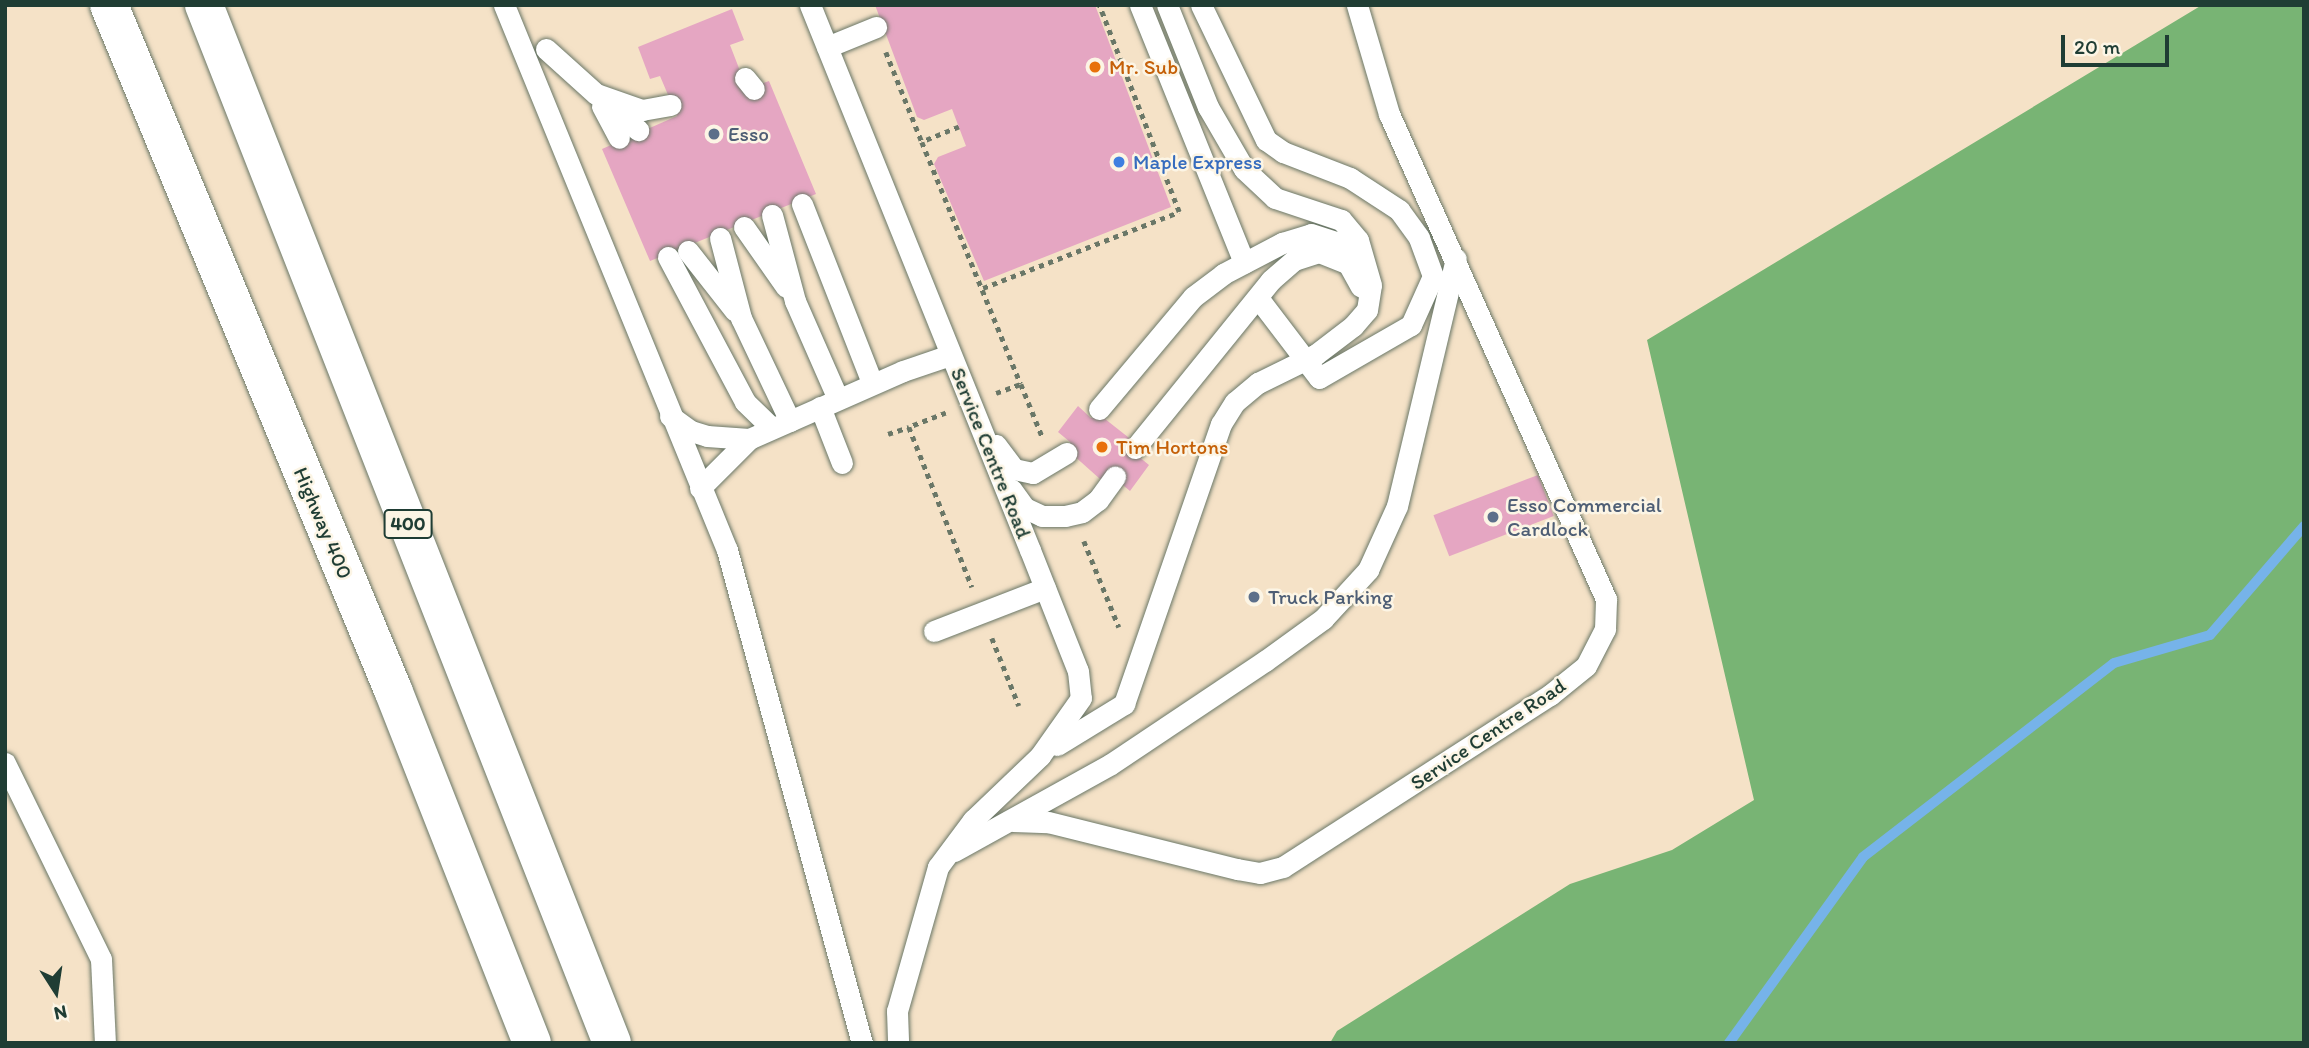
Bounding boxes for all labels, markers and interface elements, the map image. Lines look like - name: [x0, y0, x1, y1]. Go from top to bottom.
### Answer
- scale bar: [2064, 21, 2172, 65]
- text: 20 m: [2074, 34, 2120, 59]
- place label: Mr. Sub: [1109, 54, 1178, 80]
- marker: Mr. Sub: [1087, 59, 1103, 75]
- place label: Esso: [728, 121, 769, 147]
- marker: Esso: [706, 126, 722, 142]
- place label: Maple Express: [1133, 149, 1261, 175]
- marker: Maple Express: [1111, 154, 1127, 170]
- street label: Service Centre Road: [945, 364, 1037, 542]
- place label: Tim Hortons: [1116, 434, 1229, 460]
- marker: Tim Hortons: [1094, 439, 1110, 455]
- street label: Highway 400: [288, 463, 358, 583]
- place label: Esso Commercial Cardlock: [1507, 492, 1662, 542]
- road number: 400: [384, 509, 432, 540]
- marker: Esso Commercial Cardlock: [1485, 509, 1501, 525]
- place label: Truck Parking: [1268, 584, 1393, 610]
- marker: Truck Parking: [1246, 589, 1262, 605]
- street label: Service Centre Road: [1406, 673, 1570, 795]
- north arrow: [21, 957, 91, 1027]
- text: N: [52, 1000, 69, 1026]

